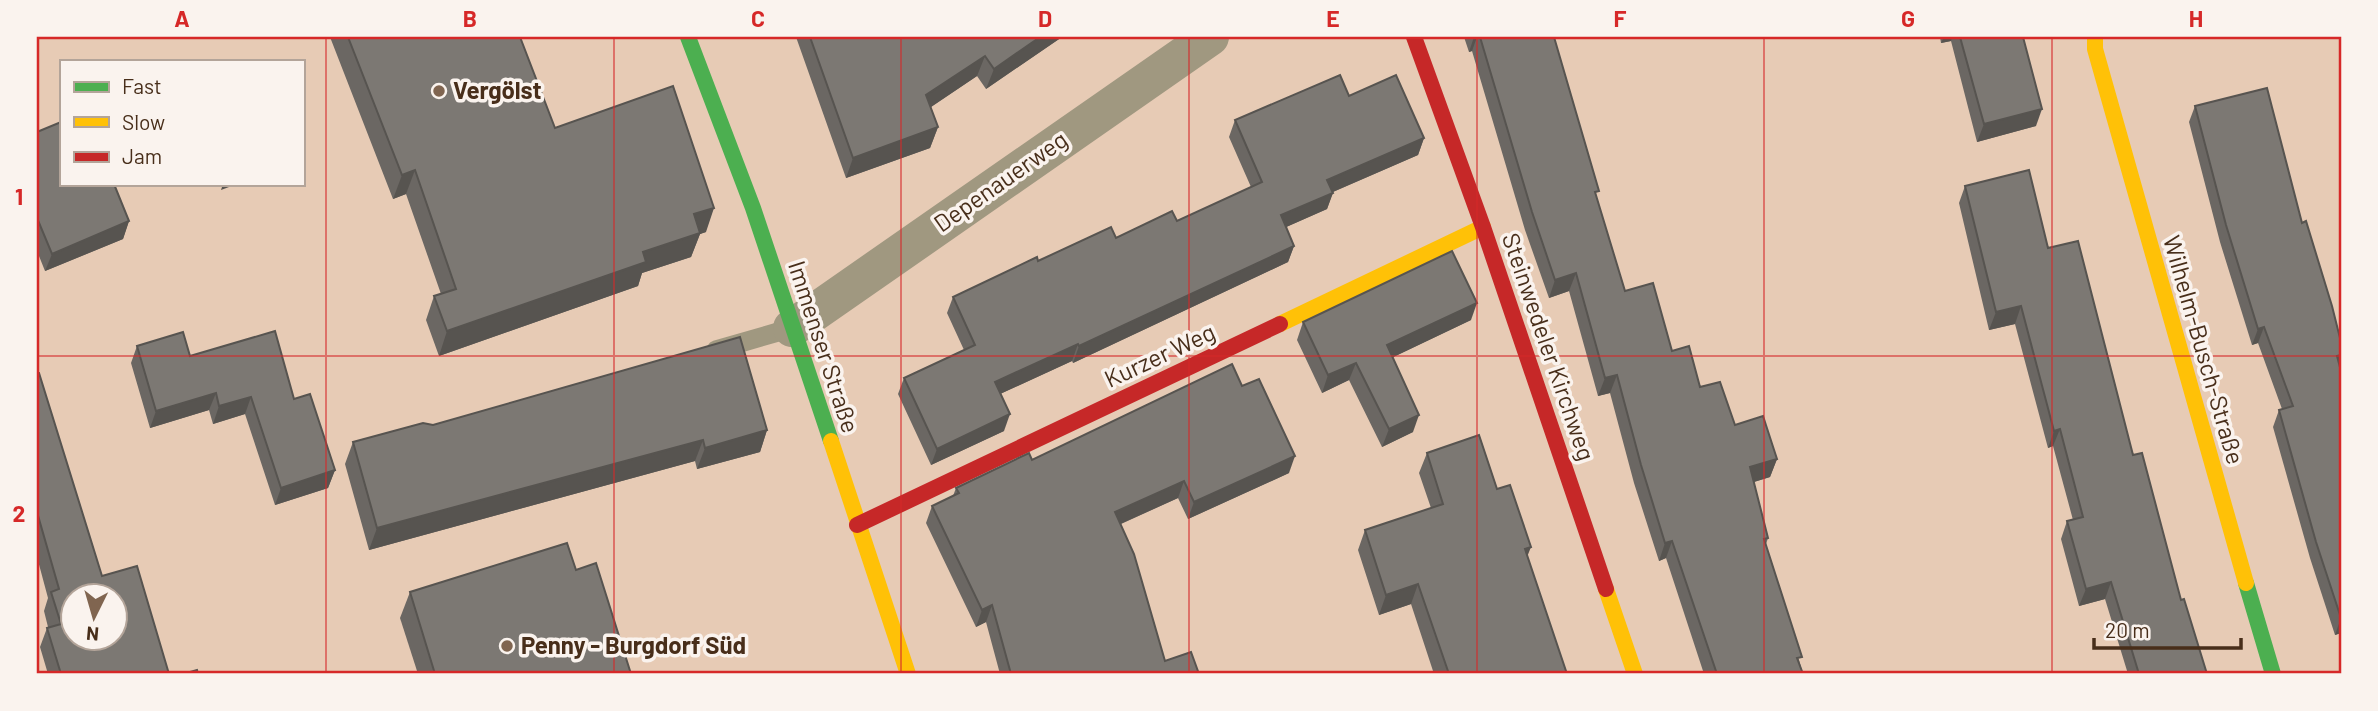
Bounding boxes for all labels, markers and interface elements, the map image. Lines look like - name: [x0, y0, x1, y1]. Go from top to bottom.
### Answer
- text: A: [174, 4, 190, 32]
- text: B: [463, 4, 477, 32]
- text: C: [751, 4, 765, 32]
- text: D: [1038, 4, 1052, 32]
- text: E: [1326, 4, 1340, 32]
- text: F: [1614, 4, 1627, 32]
- text: G: [1901, 4, 1915, 32]
- text: H: [2189, 4, 2203, 32]
- legend: [60, 60, 304, 186]
- text: Fast: [122, 73, 162, 98]
- place label: Vergölst: [453, 75, 542, 104]
- marker: Vergölst: [431, 83, 447, 99]
- text: Slow: [122, 109, 165, 134]
- street label: Depenauerweg: [928, 124, 1072, 237]
- text: Jam: [122, 143, 162, 168]
- text: 1: [15, 182, 23, 210]
- street label: Steinwedeler Kirchweg: [1497, 229, 1602, 464]
- street label: Wilhelm-Busch-Straße: [2158, 232, 2251, 467]
- street label: Immenser Straße: [783, 257, 866, 436]
- street label: Kurzer Weg: [1099, 316, 1219, 393]
- text: 2: [13, 499, 25, 527]
- north arrow: [60, 582, 130, 652]
- scale bar: [2094, 606, 2242, 650]
- text: 20 m: [2105, 617, 2150, 642]
- text: N: [85, 622, 100, 646]
- place label: Penny - Burgdorf Süd: [521, 630, 746, 659]
- marker: Penny - Burgdorf Süd: [499, 638, 515, 654]

